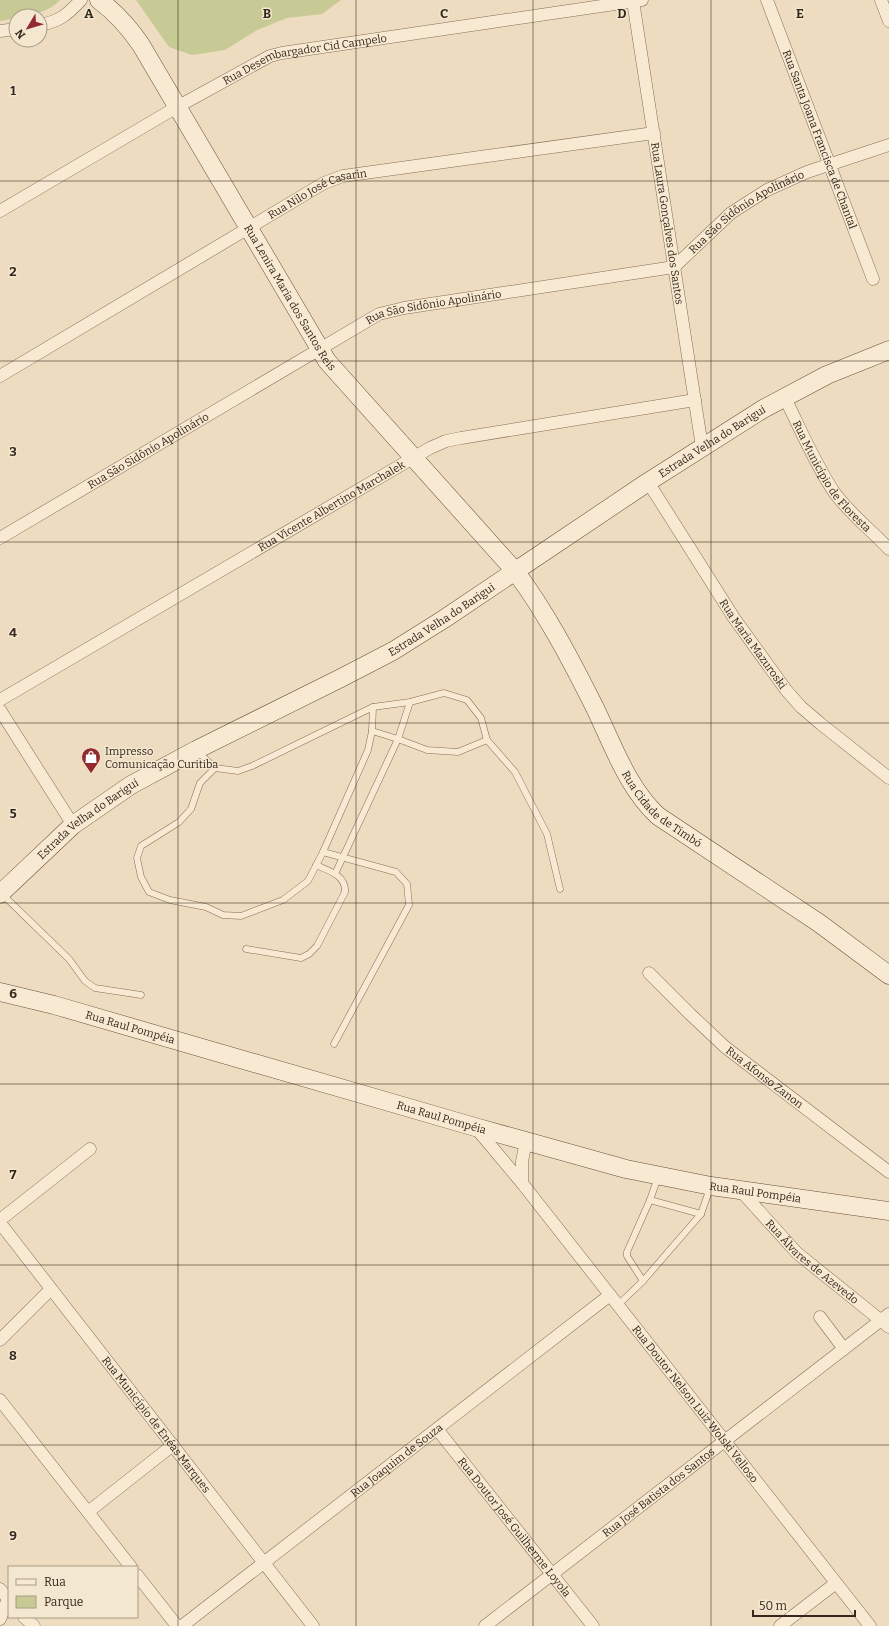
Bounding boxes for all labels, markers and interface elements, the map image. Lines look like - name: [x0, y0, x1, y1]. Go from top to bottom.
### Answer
- text: A: [84, 6, 94, 21]
- text: B: [263, 6, 271, 21]
- text: C: [440, 6, 448, 21]
- text: D: [617, 6, 627, 21]
- text: E: [796, 6, 804, 21]
- north arrow: [8, 8, 48, 48]
- text: N: [12, 26, 28, 41]
- street label: Rua Desembargador Cid Campelo: [220, 31, 388, 87]
- street label: Rua Santa Joana Francisca de Chantal: [780, 48, 860, 231]
- text: 1: [10, 83, 16, 98]
- street label: Rua Laura Gonçalves dos Santos: [648, 141, 686, 305]
- street label: Rua Nilo José Casarin: [265, 166, 367, 221]
- street label: Rua São Sidônio Apolinário: [686, 168, 806, 256]
- street label: Rua Lenira Maria dos Santos Reis: [242, 222, 339, 373]
- text: 2: [9, 264, 17, 279]
- street label: Rua São Sidônio Apolinário: [363, 287, 502, 327]
- street label: Estrada Velha do Barigui: [656, 402, 768, 480]
- street label: Rua São Sidônio Apolinário: [85, 410, 211, 491]
- street label: Rua Município de Floresta: [790, 418, 874, 535]
- text: 3: [9, 444, 17, 459]
- street label: Rua Vicente Albertino Marchalek: [256, 457, 408, 554]
- street label: Estrada Velha do Barigui: [386, 580, 498, 659]
- street label: Rua Maria Mazuroski: [717, 596, 790, 692]
- text: 4: [9, 625, 17, 640]
- place label: Impresso Comunicação Curitiba: [105, 745, 218, 771]
- shop icon: Impresso Comunicação Curitiba: [80, 746, 102, 774]
- street label: Rua Cidade de Timbó: [619, 768, 704, 850]
- street label: Estrada Velha do Barigui: [35, 775, 141, 862]
- text: 5: [9, 806, 17, 821]
- text: 6: [9, 986, 17, 1001]
- street label: Rua Raul Pompéia: [84, 1008, 176, 1046]
- street label: Rua Afonso Zanon: [724, 1044, 806, 1111]
- street label: Rua Raul Pompéia: [395, 1098, 488, 1136]
- text: 7: [10, 1167, 17, 1182]
- street label: Rua Raul Pompéia: [709, 1179, 802, 1205]
- street label: Rua Álvares de Azevedo: [763, 1217, 861, 1306]
- street label: Rua Doutor Nelson Luiz Wolski Velloso: [630, 1323, 761, 1485]
- text: 8: [9, 1348, 17, 1363]
- street label: Rua Município de Enéas Marques: [99, 1354, 213, 1495]
- street label: Rua Joaquim de Souza: [348, 1421, 445, 1500]
- street label: Rua José Batista dos Santos: [600, 1445, 717, 1539]
- street label: Rua Doutor José Guilherme Loyola: [455, 1455, 574, 1599]
- text: 9: [9, 1528, 17, 1543]
- legend: [8, 1566, 138, 1618]
- text: Rua: [44, 1575, 66, 1589]
- scale bar: [753, 1592, 855, 1618]
- text: Parque: [44, 1595, 83, 1609]
- text: 50 m: [759, 1599, 788, 1613]

